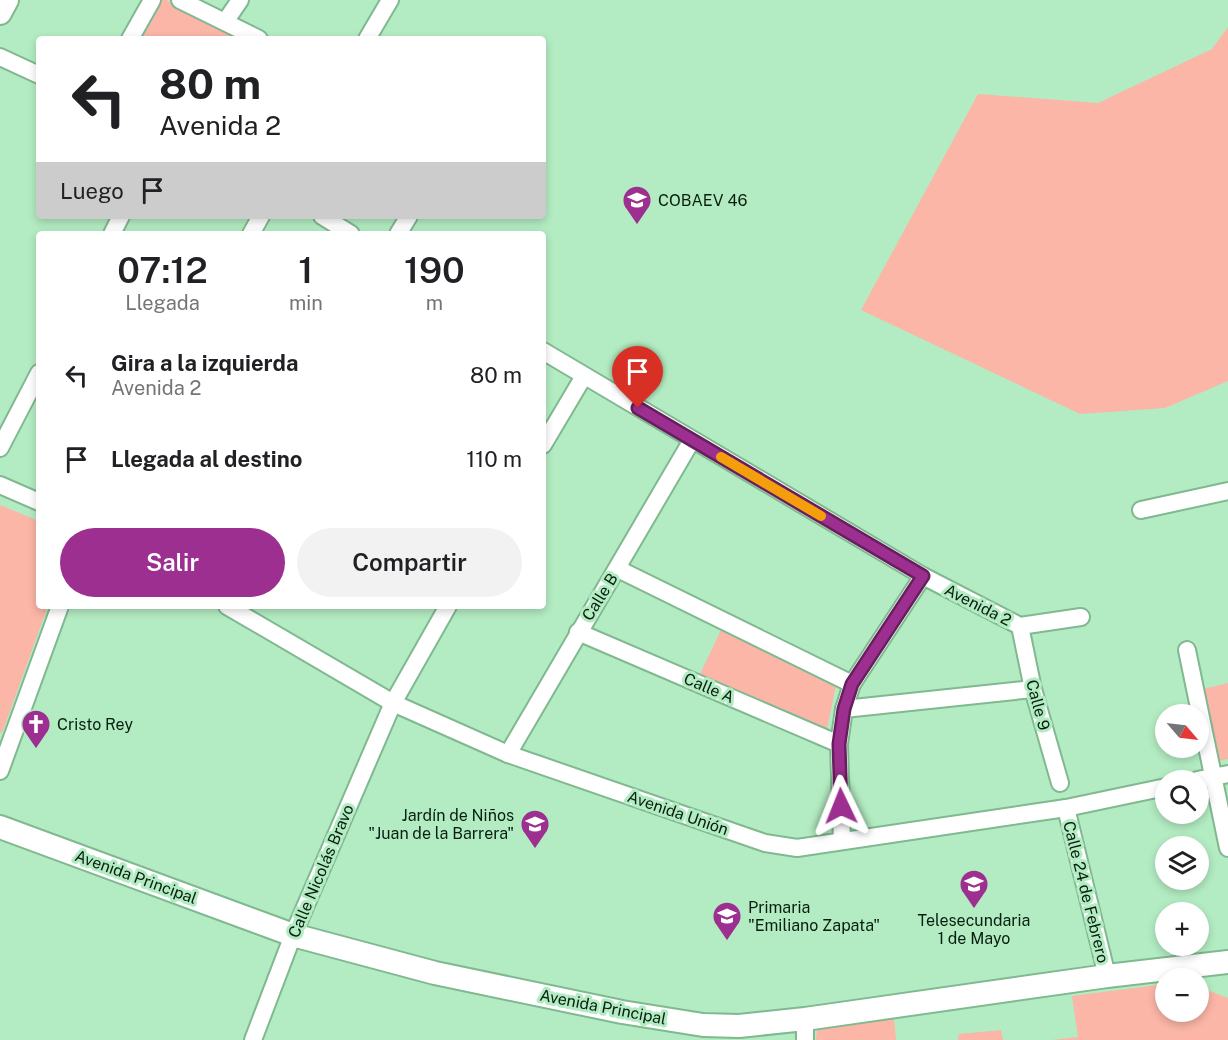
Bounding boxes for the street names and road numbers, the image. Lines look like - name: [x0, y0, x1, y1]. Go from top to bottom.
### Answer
- street label: Calle B: [578, 570, 622, 624]
- street label: Avenida 2: [941, 580, 1015, 630]
- street label: Calle A: [681, 669, 737, 707]
- street label: Calle 9: [1022, 678, 1054, 732]
- street label: Avenida Unión: [625, 787, 731, 839]
- street label: Calle Nicolás Bravo: [284, 801, 358, 941]
- street label: Calle 24 de Febrero: [1059, 819, 1113, 965]
- street label: Avenida Principal: [72, 846, 200, 908]
- street label: Avenida Principal: [538, 985, 668, 1029]

